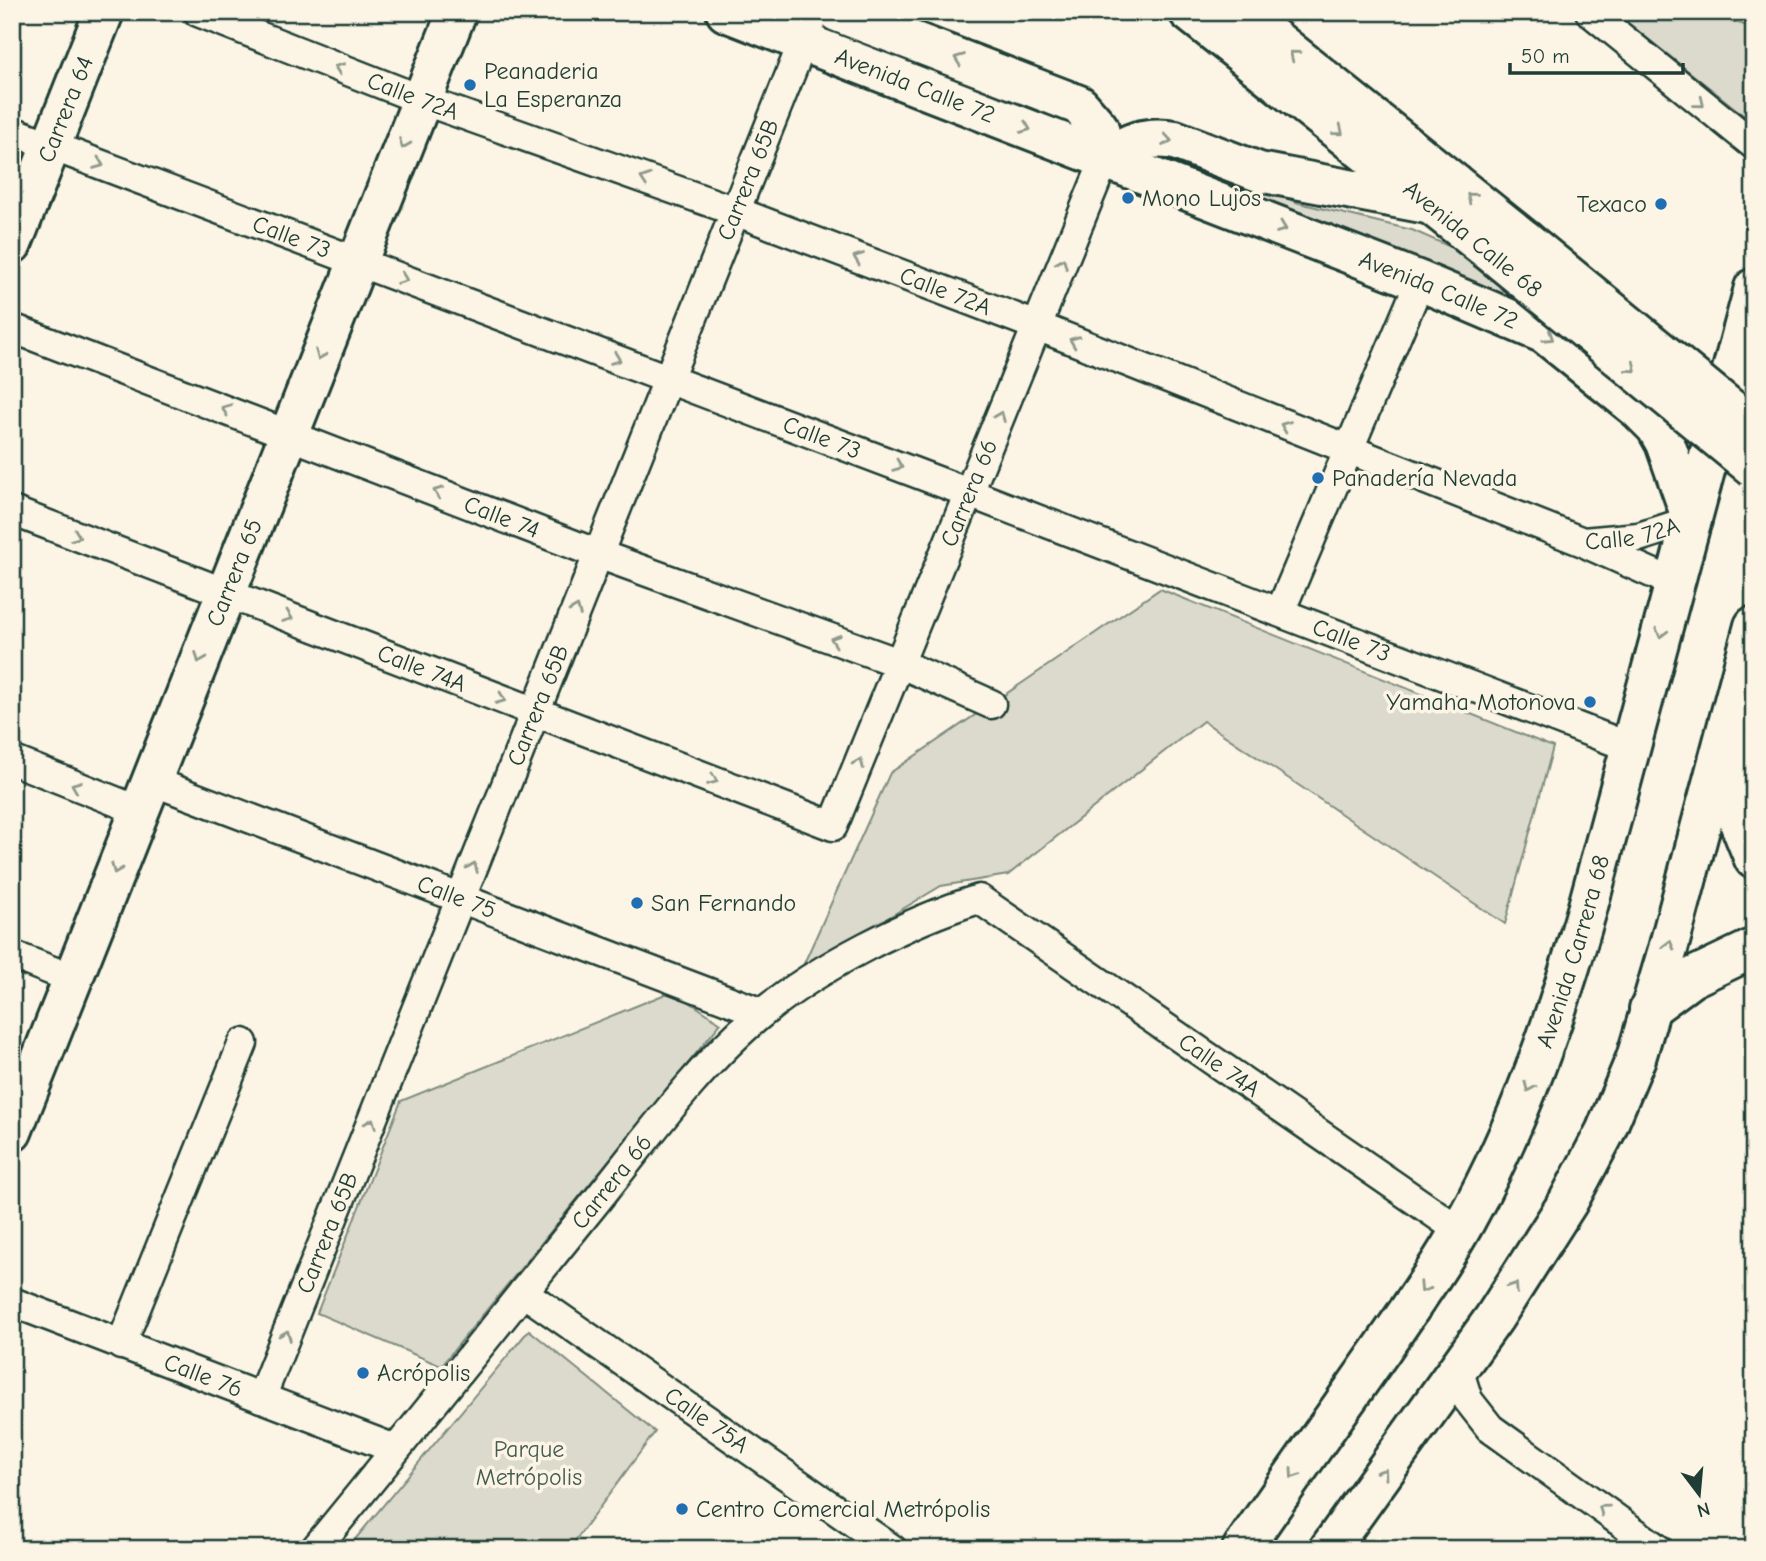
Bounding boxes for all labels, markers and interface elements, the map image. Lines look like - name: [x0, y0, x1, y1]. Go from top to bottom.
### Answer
- scale bar: [1510, 32, 1684, 76]
- street label: Avenida Calle 72: [831, 42, 999, 129]
- text: 50 m: [1521, 44, 1570, 68]
- one-way arrow: [1289, 50, 1301, 63]
- street label: Carrera 64: [32, 52, 99, 166]
- one-way arrow: [954, 53, 966, 67]
- place label: Peanaderia La Esperanza: [484, 57, 622, 113]
- one-way arrow: [334, 62, 346, 76]
- street label: Calle 72A: [363, 66, 463, 126]
- marker: Peanaderia La Esperanza: [462, 77, 478, 93]
- one-way arrow: [1692, 94, 1704, 107]
- street label: Carrera 65B: [711, 115, 785, 244]
- one-way arrow: [1020, 120, 1032, 134]
- one-way arrow: [1331, 123, 1343, 136]
- one-way arrow: [1161, 132, 1173, 147]
- one-way arrow: [399, 137, 413, 149]
- one-way arrow: [92, 155, 104, 169]
- one-way arrow: [640, 173, 652, 187]
- street label: Avenida Calle 68: [1398, 174, 1548, 304]
- place label: Mono Lujos: [1142, 184, 1261, 212]
- marker: Mono Lujos: [1120, 190, 1136, 206]
- place label: Texaco: [1577, 190, 1647, 218]
- one-way arrow: [1467, 193, 1480, 205]
- marker: Texaco: [1653, 196, 1669, 212]
- street label: Calle 73: [249, 209, 335, 264]
- one-way arrow: [1276, 219, 1288, 233]
- street label: Avenida Calle 72: [1355, 245, 1522, 335]
- one-way arrow: [853, 252, 865, 266]
- one-way arrow: [1054, 257, 1068, 269]
- street label: Calle 72A: [896, 261, 995, 321]
- one-way arrow: [397, 270, 409, 284]
- one-way arrow: [1542, 329, 1555, 342]
- one-way arrow: [1068, 335, 1080, 349]
- one-way arrow: [315, 349, 329, 361]
- one-way arrow: [610, 351, 622, 365]
- one-way arrow: [1625, 360, 1637, 373]
- one-way arrow: [221, 403, 233, 417]
- street label: Calle 73: [779, 410, 865, 465]
- one-way arrow: [992, 410, 1006, 423]
- one-way arrow: [1279, 420, 1291, 434]
- street label: Carrera 66: [934, 435, 1003, 551]
- one-way arrow: [891, 458, 903, 472]
- place label: Panadería Nevada: [1332, 464, 1517, 492]
- marker: Panadería Nevada: [1310, 470, 1326, 486]
- one-way arrow: [433, 486, 445, 500]
- street label: Calle 74: [460, 490, 544, 544]
- street label: Calle 72A: [1584, 511, 1683, 556]
- street label: Carrera 65: [200, 515, 268, 630]
- one-way arrow: [69, 527, 81, 541]
- one-way arrow: [567, 604, 581, 616]
- one-way arrow: [282, 609, 294, 623]
- street label: Calle 73: [1309, 612, 1394, 668]
- one-way arrow: [1655, 627, 1669, 639]
- one-way arrow: [830, 634, 842, 648]
- street label: Calle 74A: [374, 639, 470, 698]
- street label: Carrera 65B: [501, 641, 575, 770]
- one-way arrow: [195, 651, 209, 663]
- place label: Yamaha Motonova: [1386, 688, 1576, 716]
- one-way arrow: [494, 690, 506, 704]
- marker: Yamaha Motonova: [1582, 694, 1598, 710]
- one-way arrow: [851, 757, 865, 770]
- one-way arrow: [707, 772, 719, 786]
- one-way arrow: [71, 780, 83, 794]
- street label: Avenida Carrera 68: [1530, 852, 1615, 1052]
- one-way arrow: [465, 861, 479, 873]
- one-way arrow: [111, 863, 125, 875]
- street label: Calle 75: [413, 869, 500, 925]
- place label: San Fernando: [651, 889, 796, 917]
- marker: San Fernando: [629, 895, 645, 911]
- one-way arrow: [1660, 939, 1675, 951]
- street label: Calle 74A: [1173, 1027, 1266, 1103]
- one-way arrow: [1523, 1079, 1537, 1092]
- one-way arrow: [362, 1118, 376, 1130]
- street label: Carrera 66: [565, 1129, 658, 1235]
- street label: Carrera 65B: [290, 1168, 364, 1297]
- one-way arrow: [1419, 1280, 1432, 1293]
- one-way arrow: [1505, 1282, 1518, 1295]
- one-way arrow: [278, 1329, 292, 1341]
- street label: Calle 76: [160, 1348, 247, 1403]
- place label: Acrópolis: [377, 1359, 470, 1387]
- marker: Acrópolis: [355, 1365, 371, 1381]
- street label: Calle 75A: [659, 1381, 754, 1459]
- park label: Parque Metrópolis: [476, 1435, 582, 1491]
- north arrow: [1664, 1460, 1734, 1530]
- one-way arrow: [1290, 1466, 1302, 1479]
- one-way arrow: [1375, 1468, 1387, 1481]
- place label: Centro Comercial Metrópolis: [696, 1495, 990, 1523]
- text: N: [1694, 1497, 1712, 1522]
- marker: Centro Comercial Metrópolis: [674, 1501, 690, 1517]
- one-way arrow: [1598, 1505, 1611, 1517]

